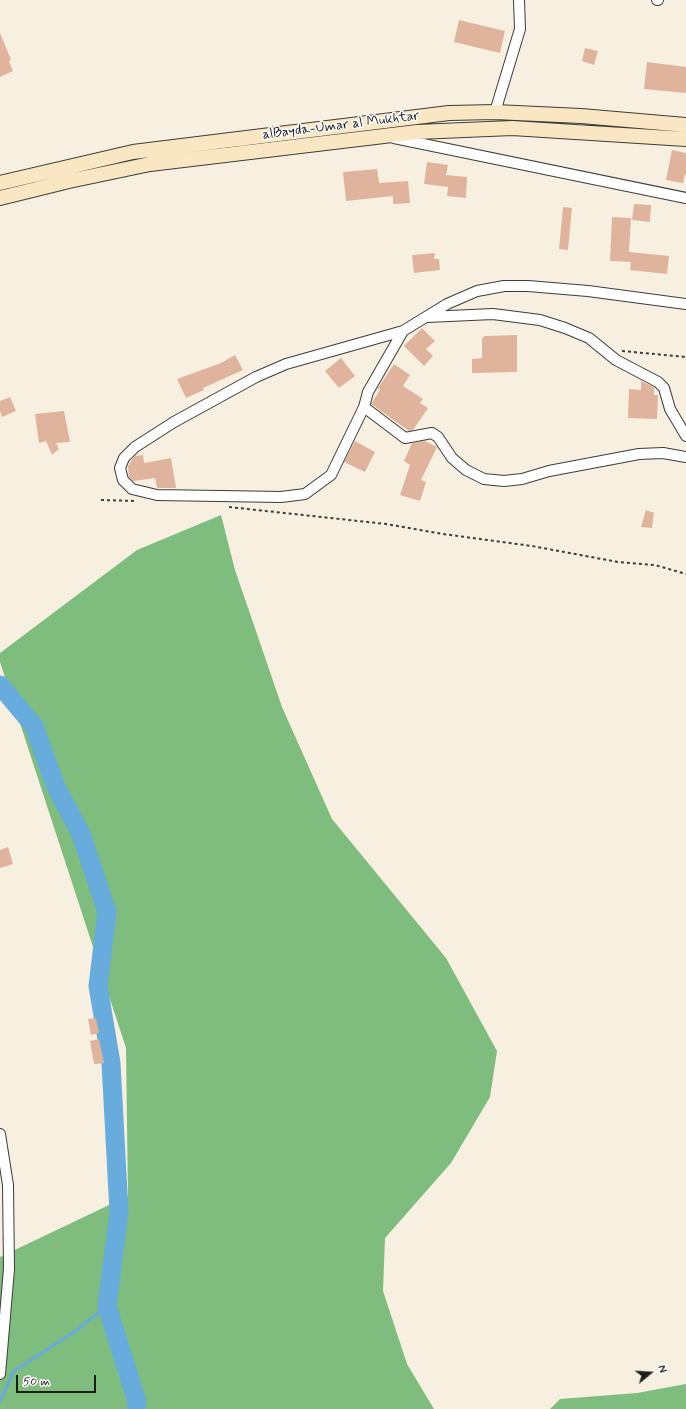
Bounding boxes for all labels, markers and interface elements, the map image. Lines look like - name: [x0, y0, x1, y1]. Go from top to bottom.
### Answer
- street label: alBayda-Umar al Mukhtar: [262, 108, 420, 144]
- north arrow: [630, 1353, 670, 1393]
- text: N: [654, 1364, 669, 1375]
- scale bar: [18, 1367, 98, 1393]
- text: 50 m: [23, 1374, 50, 1390]

